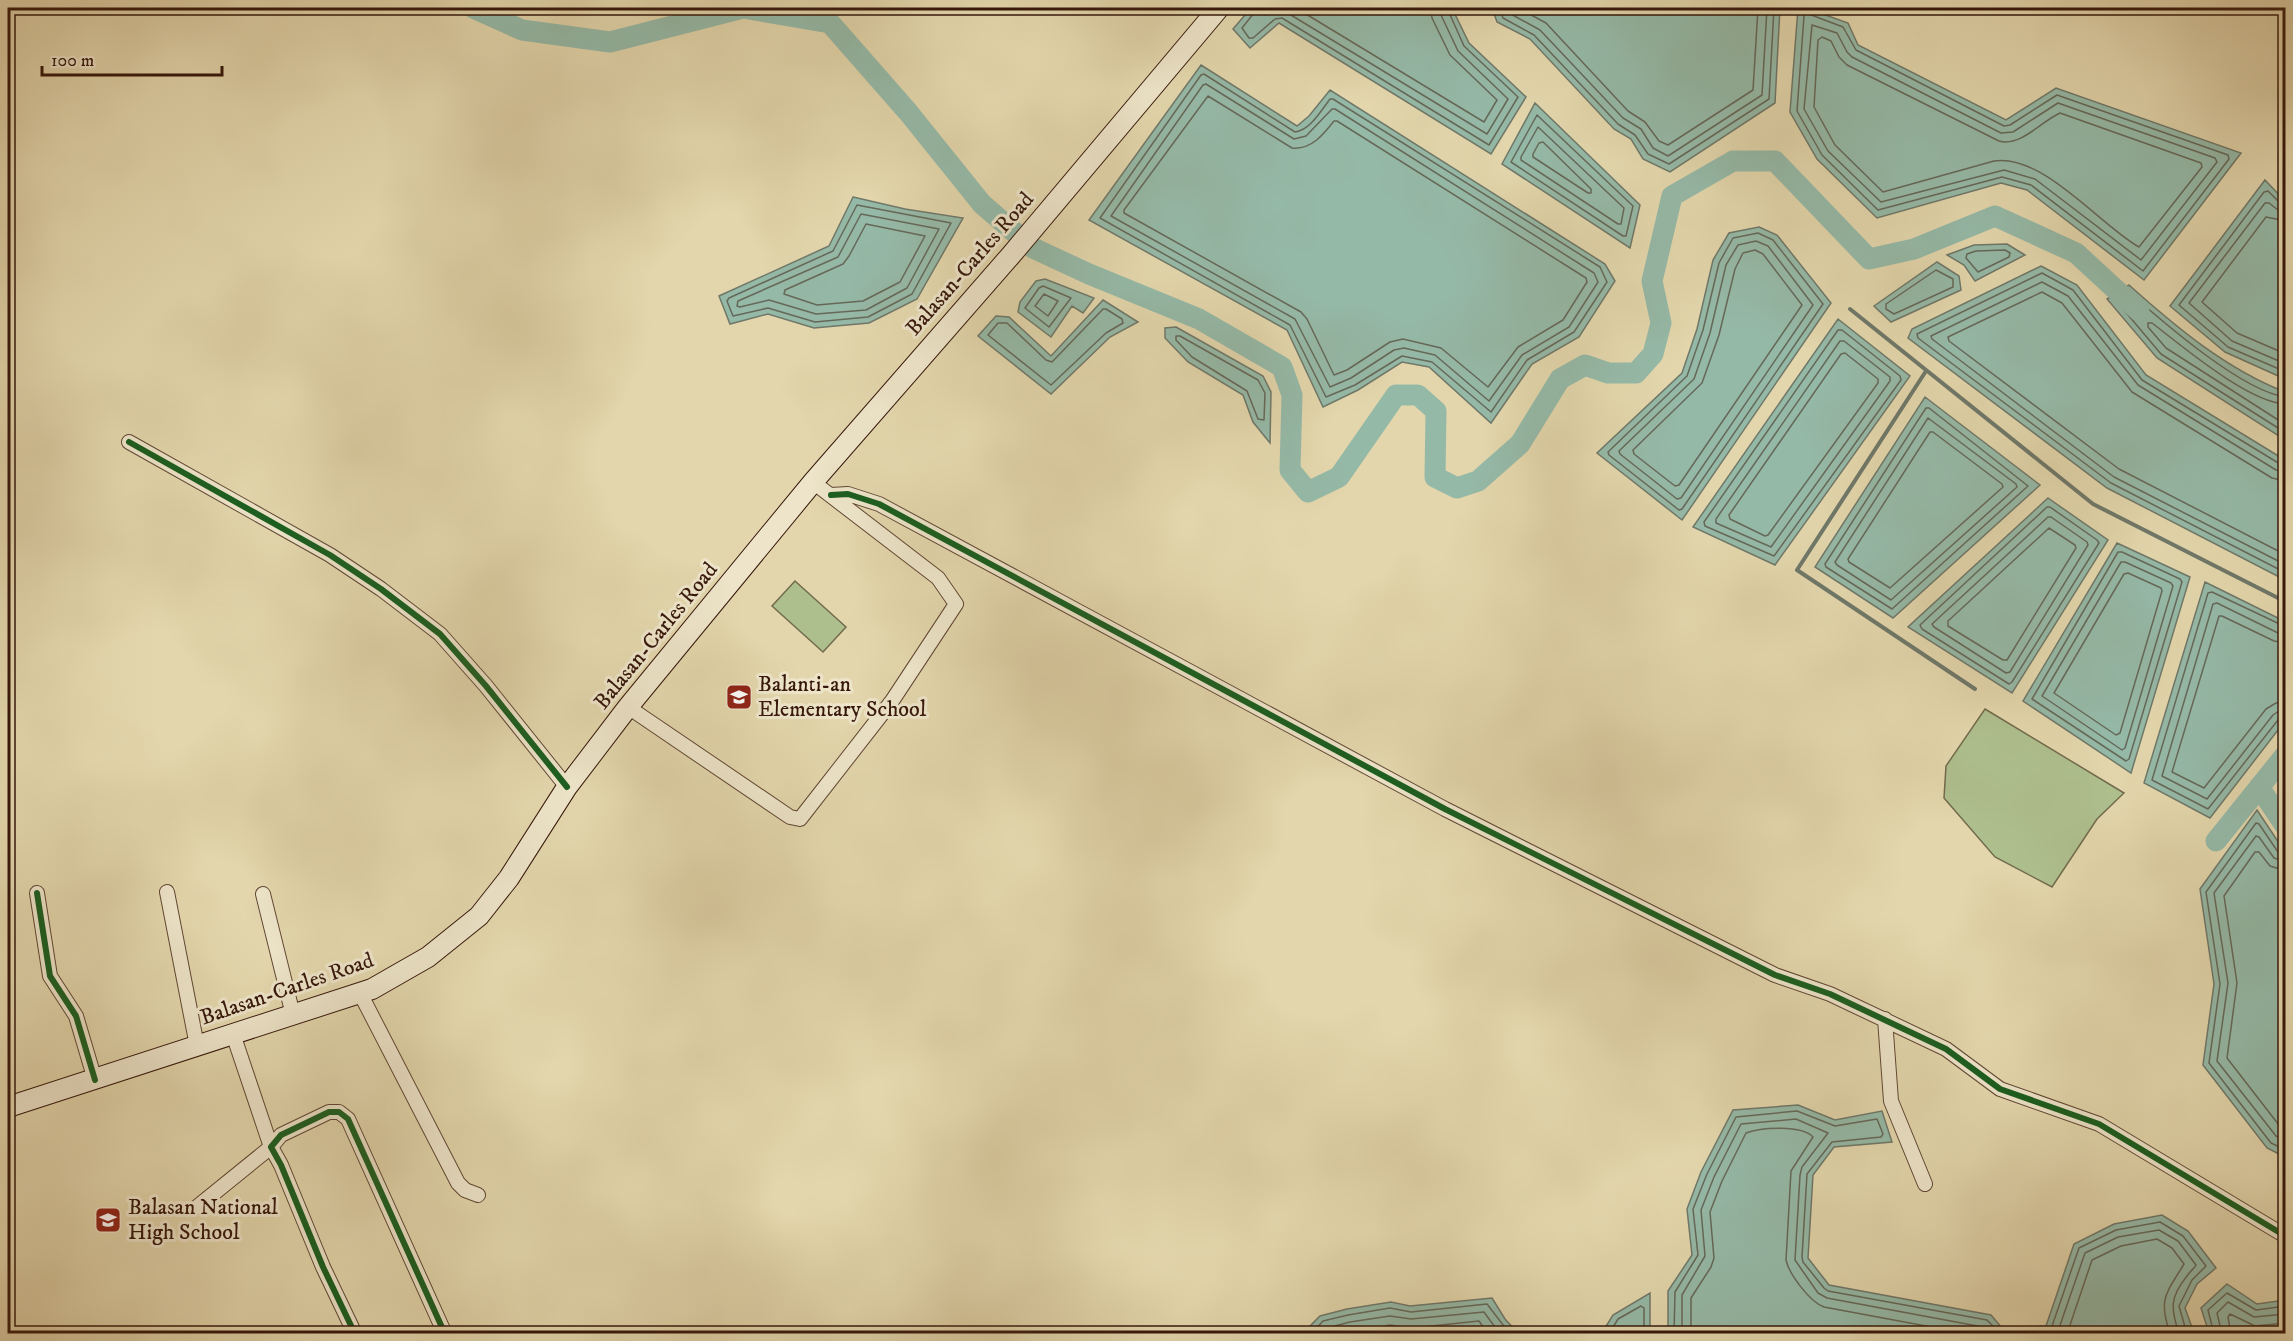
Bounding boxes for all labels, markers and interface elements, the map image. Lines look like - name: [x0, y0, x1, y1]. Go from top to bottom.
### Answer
- scale bar: [42, 39, 222, 77]
- text: 100 m: [51, 50, 94, 72]
- street label: Balasan-Carles Road: [900, 187, 1040, 341]
- street label: Balasan-Carles Road: [588, 557, 724, 715]
- place label: Balanti-an Elementary School: [758, 671, 927, 723]
- school or university icon: Balanti-an Elementary School: [724, 682, 754, 712]
- street label: Balasan-Carles Road: [197, 947, 377, 1031]
- place label: Balasan National High School: [128, 1194, 278, 1246]
- school or university icon: Balasan National High School: [93, 1205, 123, 1235]

